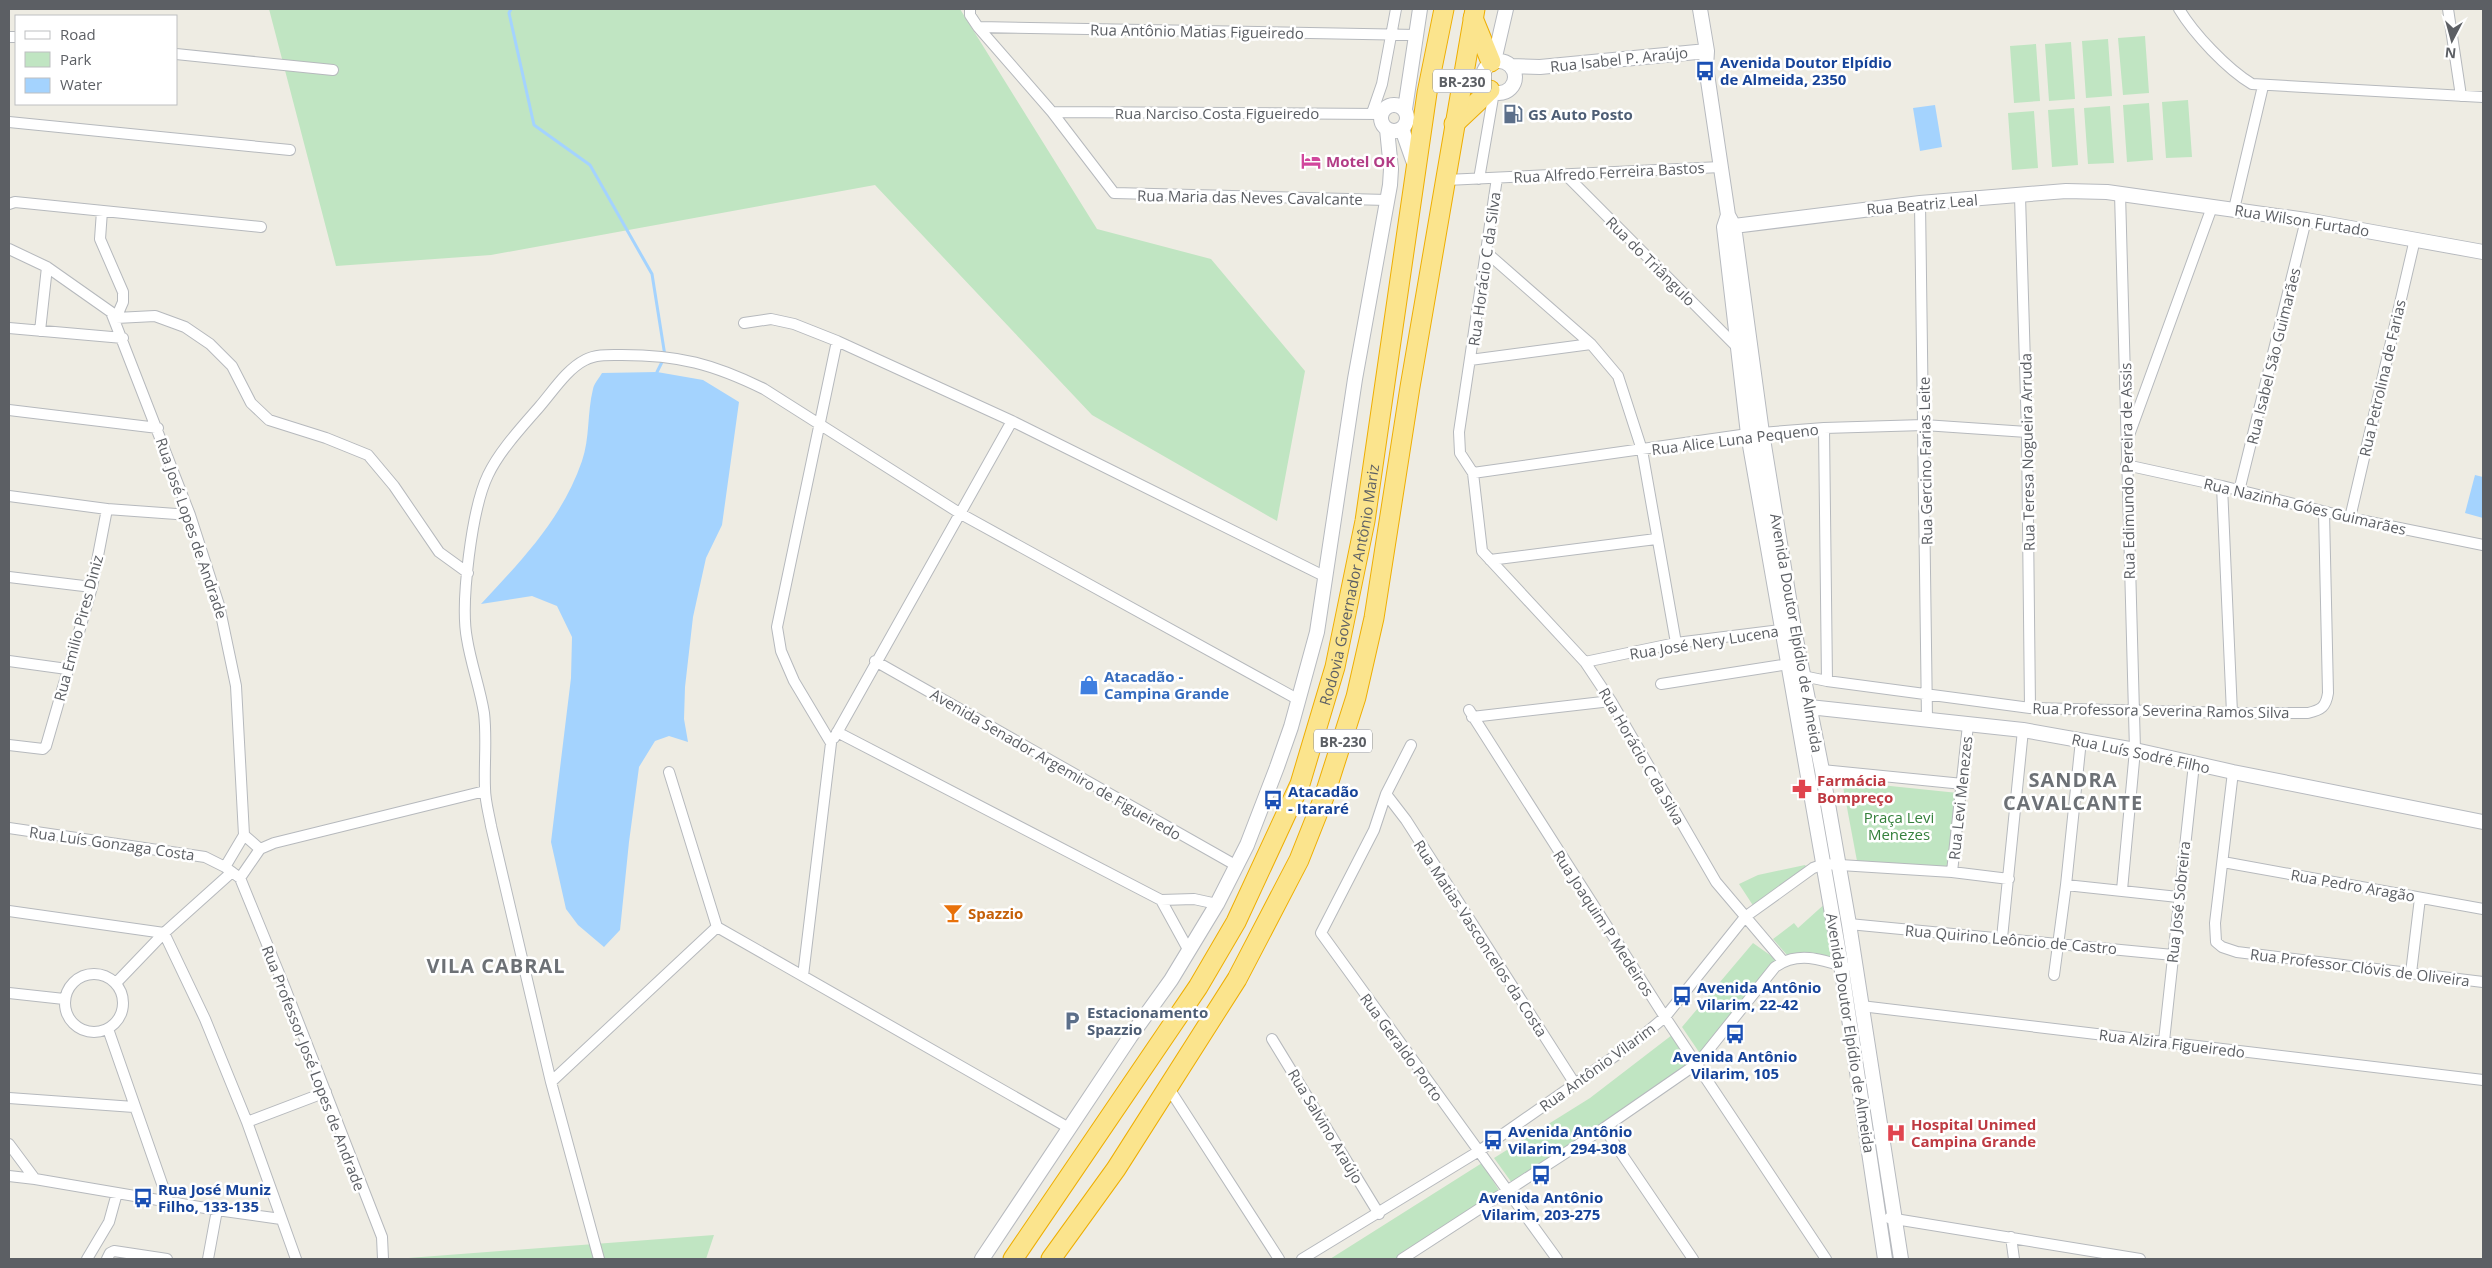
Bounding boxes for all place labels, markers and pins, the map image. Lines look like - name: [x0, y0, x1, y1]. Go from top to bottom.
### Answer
- place label: Avenida Doutor Elpídio de Almeida, 2350: [1720, 52, 1892, 89]
- bus stop icon: Avenida Doutor Elpídio de Almeida, 2350: [1694, 60, 1716, 82]
- fuel station icon: GS Auto Posto: [1502, 103, 1524, 125]
- place label: GS Auto Posto: [1528, 104, 1633, 124]
- hotel icon: Motel OK: [1300, 150, 1322, 172]
- place label: Motel OK: [1326, 151, 1395, 171]
- place label: Atacadão - Campina Grande: [1104, 666, 1229, 703]
- shop icon: Atacadão - Campina Grande: [1078, 674, 1100, 696]
- place label: Farmácia Bompreço: [1817, 770, 1893, 807]
- pharmacy icon: Farmácia Bompreço: [1791, 778, 1813, 800]
- place label: Atacadão - Itararé: [1288, 781, 1359, 818]
- bus stop icon: Atacadão - Itararé: [1262, 789, 1284, 811]
- bar icon: Spazzio: [942, 902, 964, 924]
- place label: Spazzio: [968, 903, 1023, 923]
- place label: Avenida Antônio Vilarim, 22-42: [1697, 977, 1821, 1014]
- bus stop icon: Avenida Antônio Vilarim, 22-42: [1671, 985, 1693, 1007]
- place label: Estacionamento Spazzio: [1087, 1002, 1208, 1039]
- parking icon: Estacionamento Spazzio: [1061, 1010, 1083, 1032]
- bus stop icon: Avenida Antônio Vilarim, 105: [1724, 1023, 1746, 1045]
- place label: Avenida Antônio Vilarim, 105: [1673, 1046, 1797, 1083]
- place label: Hospital Unimed Campina Grande: [1911, 1114, 2036, 1151]
- place label: Avenida Antônio Vilarim, 294-308: [1508, 1121, 1632, 1158]
- hospital icon: Hospital Unimed Campina Grande: [1885, 1122, 1907, 1144]
- bus stop icon: Avenida Antônio Vilarim, 294-308: [1482, 1129, 1504, 1151]
- bus stop icon: Avenida Antônio Vilarim, 203-275: [1530, 1164, 1552, 1186]
- place label: Rua José Muniz Filho, 133-135: [158, 1179, 271, 1216]
- bus stop icon: Rua José Muniz Filho, 133-135: [132, 1187, 154, 1209]
- place label: Avenida Antônio Vilarim, 203-275: [1479, 1187, 1603, 1224]

